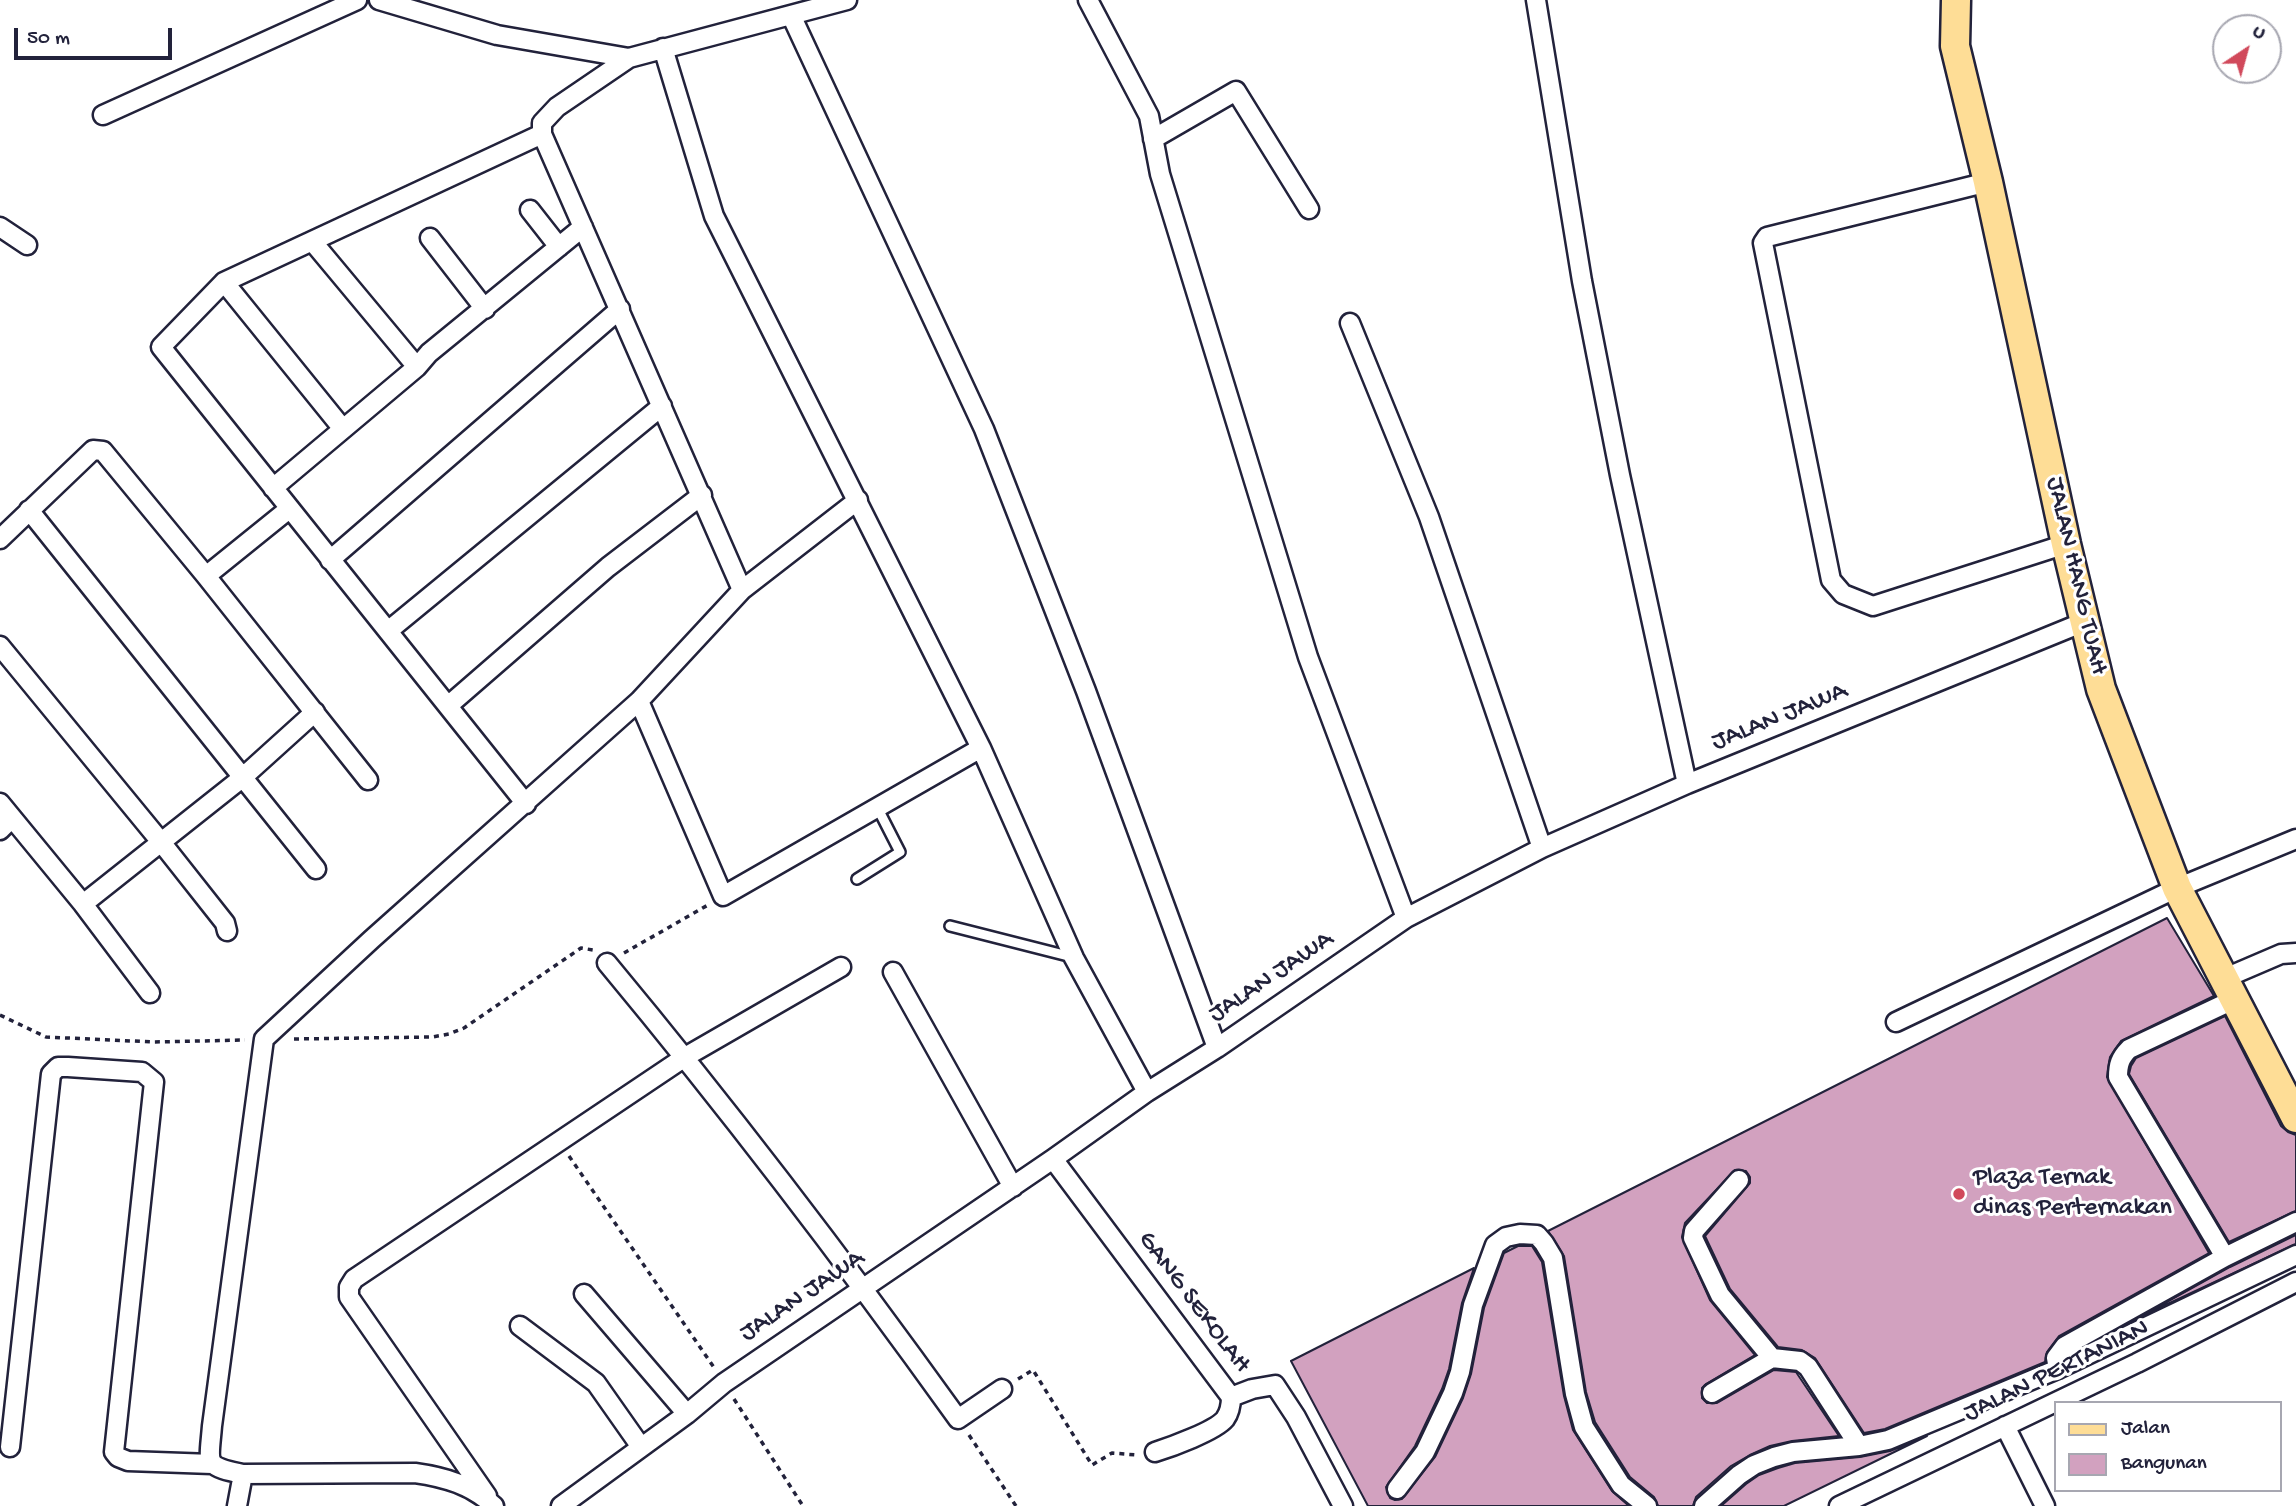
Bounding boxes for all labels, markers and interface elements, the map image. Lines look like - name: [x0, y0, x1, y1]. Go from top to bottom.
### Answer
- scale bar: [18, 14, 175, 58]
- north arrow: [2212, 14, 2282, 84]
- text: U: [2247, 21, 2270, 46]
- text: 50 m: [27, 27, 70, 52]
- street label: JALAN HANG TUAH: [2037, 474, 2113, 678]
- street label: JALAN JAWA: [1708, 677, 1852, 759]
- street label: JALAN JAWA: [1204, 925, 1340, 1031]
- place label: Plaza Ternak dinas Perternakan: [1973, 1163, 2172, 1224]
- marker: Plaza Ternak dinas Perternakan: [1951, 1186, 1967, 1202]
- street label: GANG SEKOLAH: [1130, 1226, 1256, 1380]
- street label: JALAN JAWA: [735, 1244, 871, 1350]
- street label: JALAN PERTANIAN: [1959, 1314, 2155, 1430]
- legend: [2054, 1401, 2282, 1492]
- text: Jalan: [2121, 1417, 2170, 1442]
- text: Bangunan: [2121, 1452, 2207, 1477]

